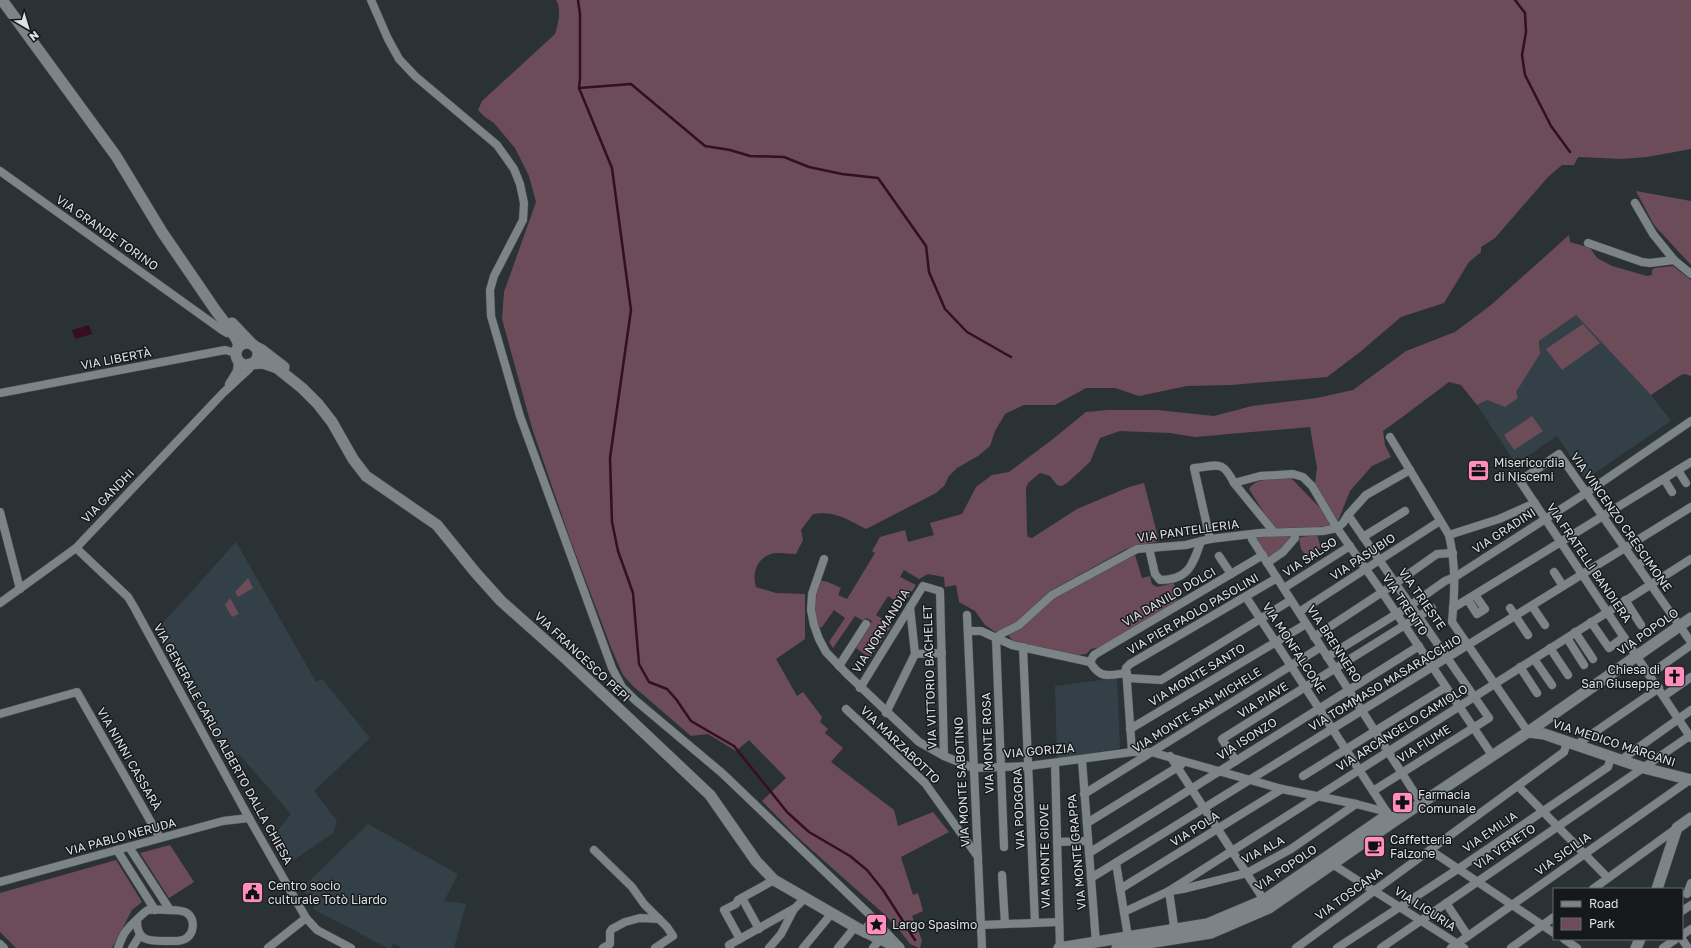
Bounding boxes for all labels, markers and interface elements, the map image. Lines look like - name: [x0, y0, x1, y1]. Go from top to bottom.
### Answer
- north arrow: [8, 8, 48, 48]
- text: N: [27, 29, 42, 44]
- street label: VIA GRANDE TORINO: [53, 192, 161, 274]
- street label: VIA LIBERTÀ: [79, 344, 152, 373]
- street label: VIA VINCENZO CRESCIMONE: [1568, 449, 1675, 594]
- place label: Misericordia di Niscemi: [1494, 455, 1564, 484]
- office icon: Misericordia di Niscemi: [1465, 457, 1491, 483]
- street label: VIA GANDHI: [78, 465, 137, 526]
- street label: VIA FRATELLI BANDIERA: [1544, 500, 1635, 625]
- street label: VIA GRADINI: [1469, 505, 1538, 557]
- street label: VIA PANTELLERIA: [1136, 516, 1240, 545]
- street label: VIA PASUBIO: [1327, 530, 1398, 583]
- street label: VIA SALSO: [1280, 533, 1340, 580]
- street label: VIA DANILO DOLCI: [1119, 564, 1218, 629]
- street label: VIA TRIESTE: [1396, 565, 1449, 632]
- street label: VIA PIER PAOLO PASOLINI: [1124, 570, 1261, 657]
- street label: VIA TRENTO: [1379, 571, 1432, 638]
- street label: VIA NORMANDIA: [849, 586, 913, 676]
- street label: VIA MONFALCONE: [1259, 599, 1329, 696]
- street label: VIA BRENNERO: [1304, 602, 1365, 685]
- street label: VIA VITTORIO BACHELET: [919, 604, 940, 749]
- street label: VIA POPOLO: [1614, 605, 1681, 658]
- street label: VIA FRANCESCO PEPI: [531, 608, 633, 705]
- street label: VIA GENERALE CARLO ALBERTO DALLA CHIESA: [151, 621, 296, 867]
- street label: VIA TOMMASO MASARACCHIO: [1306, 631, 1464, 734]
- street label: VIA MONTE SANTO: [1146, 640, 1248, 709]
- place label: Chiesa di San Giuseppe: [1581, 662, 1660, 691]
- street label: VIA MONTE SAN MICHELE: [1129, 664, 1264, 756]
- church icon: Chiesa di San Giuseppe: [1662, 664, 1688, 690]
- street label: VIA PIAVE: [1235, 678, 1291, 721]
- street label: VIA ARCANGELO CAMIOLO: [1333, 681, 1470, 774]
- street label: VIA MONTE ROSA: [978, 692, 997, 794]
- street label: VIA MARZABOTTO: [857, 703, 943, 787]
- street label: VIA NINNI CASSARÀ: [94, 705, 165, 813]
- street label: VIA ISONZO: [1214, 714, 1280, 763]
- street label: VIA MONTE SABOTINO: [951, 716, 972, 848]
- street label: VIA MEDICO MARGANI: [1551, 716, 1678, 769]
- street label: VIA FIUME: [1394, 721, 1453, 766]
- street label: VIA GORIZIA: [1003, 740, 1075, 761]
- street label: VIA PODGORA: [1010, 768, 1027, 850]
- place label: Farmacia Comunale: [1418, 787, 1476, 816]
- pharmacy icon: Farmacia Comunale: [1389, 789, 1415, 815]
- street label: VIA MONTE GRAPPA: [1064, 793, 1089, 911]
- street label: VIA MONTE GIOVE: [1036, 803, 1053, 909]
- street label: VIA POLA: [1168, 808, 1222, 849]
- street label: VIA EMILIA: [1459, 808, 1520, 855]
- street label: VIA PABLO NERUDA: [64, 815, 178, 858]
- street label: VIA VENETO: [1471, 820, 1538, 873]
- street label: VIA SICILIA: [1532, 829, 1594, 878]
- street label: VIA ALA: [1239, 832, 1287, 867]
- place label: Caffetteria Falzone: [1390, 832, 1452, 861]
- cafe icon: Caffetteria Falzone: [1361, 834, 1387, 860]
- street label: VIA POPOLO: [1252, 841, 1320, 894]
- street label: VIA TOSCANA: [1312, 864, 1385, 923]
- place label: Centro socio culturale Totò Liardo: [268, 878, 387, 907]
- public building icon: Centro socio culturale Totò Liardo: [239, 880, 265, 906]
- street label: VIA LIGURIA: [1392, 883, 1459, 934]
- legend: [1553, 888, 1683, 940]
- text: Road: [1589, 896, 1618, 911]
- place icon: Largo Spasimo: [864, 912, 890, 938]
- text: Park: [1589, 916, 1615, 931]
- place label: Largo Spasimo: [892, 917, 977, 932]

